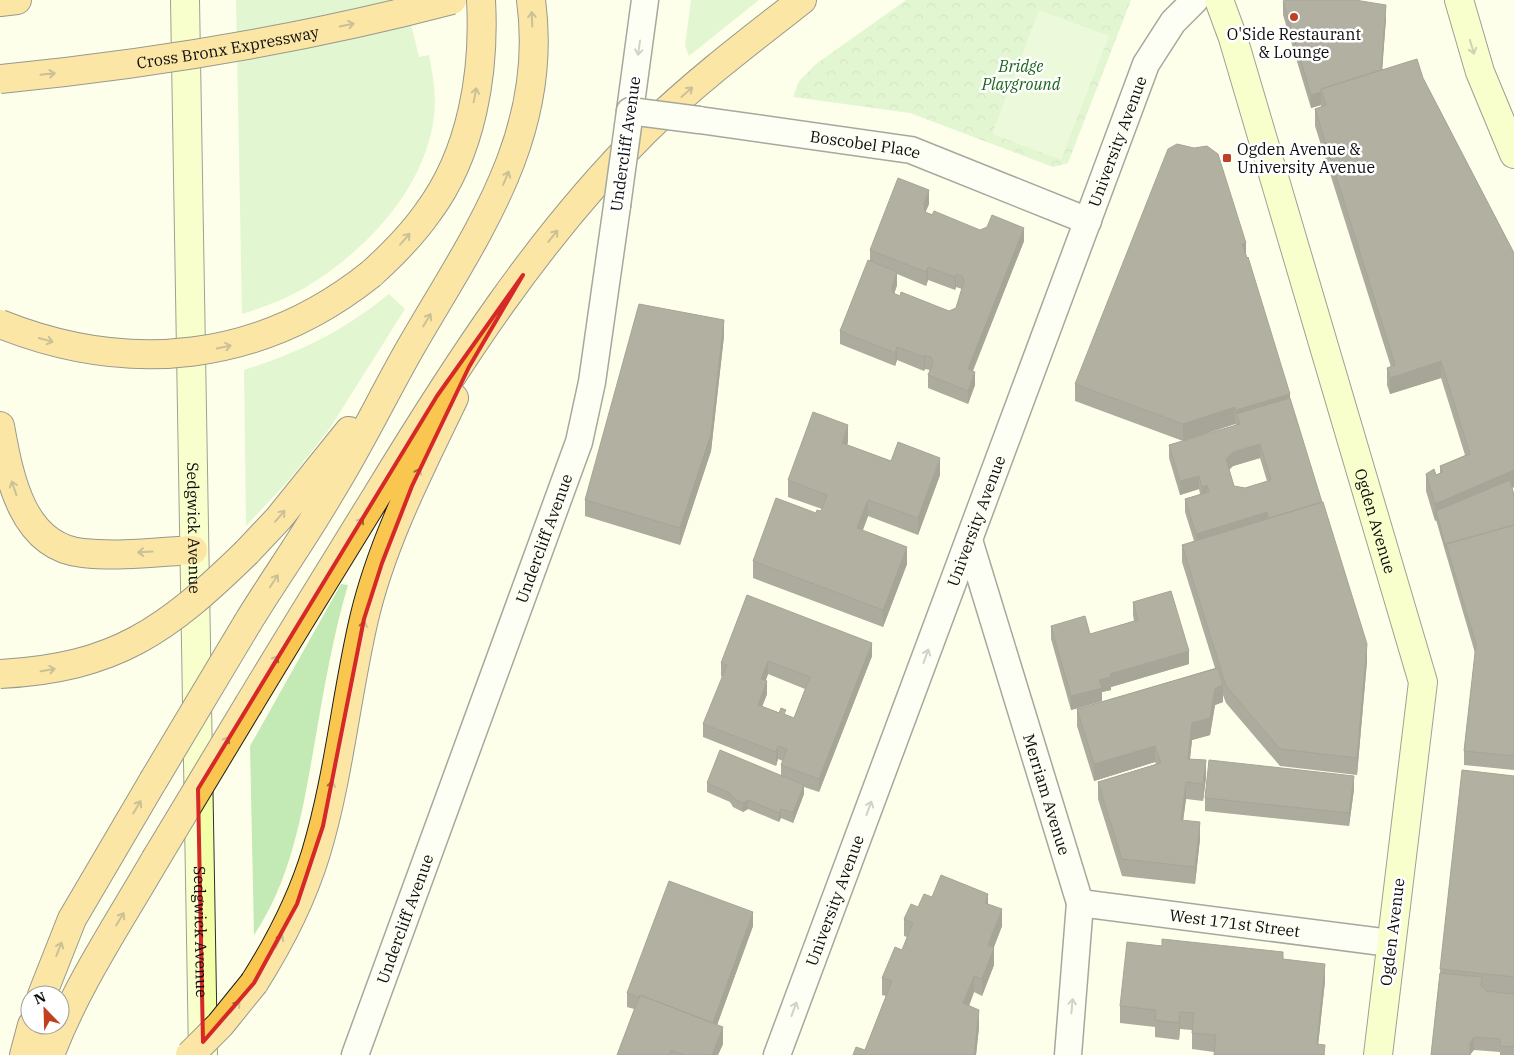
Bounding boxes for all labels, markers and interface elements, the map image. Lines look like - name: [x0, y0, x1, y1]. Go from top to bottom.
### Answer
- marker: O'Side Restaurant & Lounge: [1288, 11, 1300, 23]
- one-way arrow: [528, 12, 537, 28]
- one-way arrow: [338, 19, 354, 29]
- street label: Cross Bronx Expressway: [135, 21, 321, 73]
- place label: O'Side Restaurant & Lounge: [1227, 24, 1362, 62]
- one-way arrow: [1468, 39, 1478, 55]
- one-way arrow: [634, 40, 644, 56]
- park label: Bridge Playground: [981, 56, 1061, 94]
- one-way arrow: [40, 69, 56, 79]
- street label: University Avenue: [1084, 73, 1151, 210]
- street label: Undercliff Avenue: [606, 75, 644, 213]
- one-way arrow: [681, 86, 694, 98]
- one-way arrow: [470, 87, 480, 103]
- street label: Boscobel Place: [809, 126, 924, 163]
- place label: Ogden Avenue & University Avenue: [1237, 139, 1375, 177]
- marker: Ogden Avenue & University Avenue: [1221, 152, 1233, 164]
- one-way arrow: [501, 171, 511, 186]
- one-way arrow: [548, 230, 559, 243]
- one-way arrow: [400, 233, 411, 246]
- one-way arrow: [422, 313, 432, 328]
- one-way arrow: [38, 336, 54, 345]
- one-way arrow: [216, 342, 232, 352]
- street label: University Avenue: [942, 453, 1009, 589]
- street label: Sedgwick Avenue: [183, 462, 205, 594]
- street label: Ogden Avenue: [1351, 466, 1400, 576]
- one-way arrow: [413, 468, 423, 483]
- street label: Undercliff Avenue: [511, 471, 577, 606]
- one-way arrow: [9, 481, 18, 496]
- one-way arrow: [274, 510, 285, 523]
- one-way arrow: [355, 517, 365, 531]
- one-way arrow: [137, 548, 153, 557]
- one-way arrow: [269, 574, 279, 588]
- one-way arrow: [358, 621, 368, 637]
- one-way arrow: [922, 648, 931, 664]
- one-way arrow: [270, 656, 280, 670]
- one-way arrow: [40, 664, 56, 674]
- street label: Merriam Avenue: [1019, 731, 1075, 857]
- one-way arrow: [221, 737, 231, 751]
- one-way arrow: [327, 780, 336, 796]
- one-way arrow: [133, 801, 143, 815]
- one-way arrow: [865, 801, 875, 816]
- street label: University Avenue: [801, 832, 868, 969]
- street label: Undercliff Avenue: [372, 851, 438, 986]
- street label: Sedgwick Avenue: [190, 866, 212, 998]
- street label: Ogden Avenue: [1375, 877, 1409, 987]
- street label: West 171st Street: [1168, 905, 1301, 941]
- one-way arrow: [116, 912, 126, 926]
- one-way arrow: [274, 933, 284, 948]
- one-way arrow: [55, 942, 64, 958]
- north arrow: [20, 985, 70, 1035]
- text: N: [31, 988, 49, 1008]
- one-way arrow: [1067, 999, 1077, 1015]
- one-way arrow: [230, 1001, 241, 1014]
- one-way arrow: [790, 1002, 799, 1018]

